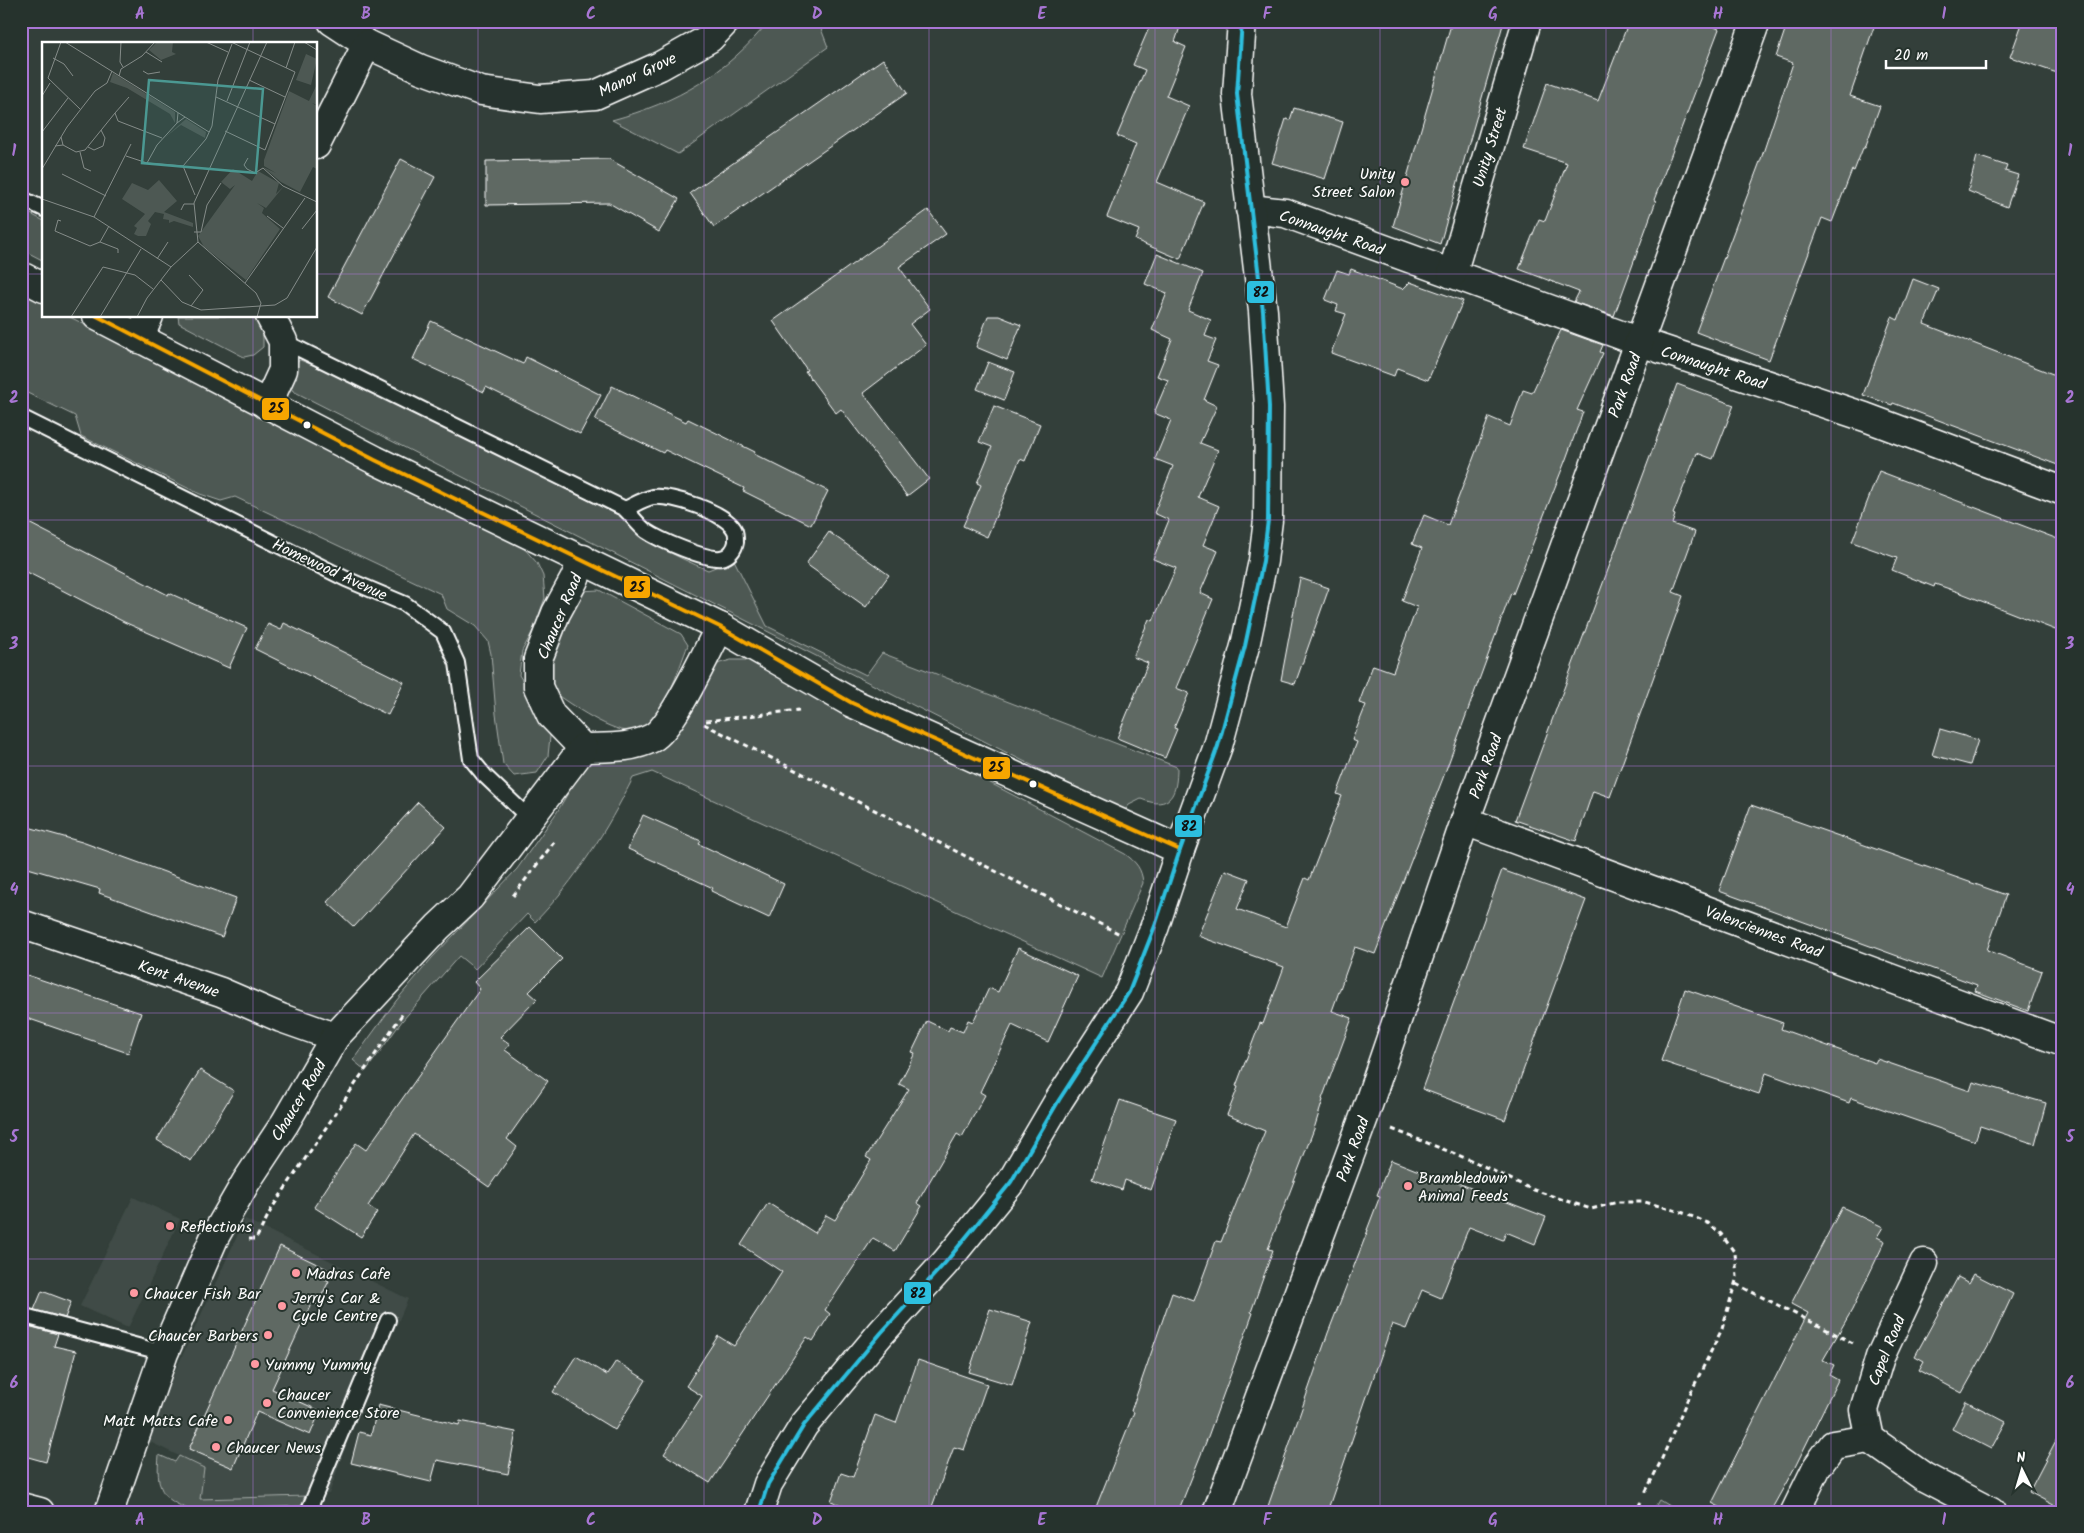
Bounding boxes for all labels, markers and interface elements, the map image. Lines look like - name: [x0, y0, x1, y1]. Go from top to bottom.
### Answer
- text: A: [135, 2, 145, 27]
- text: B: [361, 2, 371, 27]
- text: C: [586, 2, 596, 27]
- text: D: [812, 2, 823, 27]
- text: E: [1038, 2, 1048, 27]
- text: F: [1263, 2, 1273, 27]
- text: G: [1488, 2, 1498, 27]
- text: H: [1713, 2, 1723, 27]
- text: I: [1942, 2, 1947, 27]
- scale bar: [1886, 38, 1986, 70]
- inset map: [42, 42, 318, 318]
- text: 20 m: [1894, 44, 1928, 68]
- street label: Manor Grove: [594, 46, 681, 104]
- street label: Unity Street: [1466, 104, 1515, 191]
- text: 1: [12, 139, 17, 164]
- text: 1: [2068, 139, 2073, 164]
- place label: Unity Street Salon: [1312, 162, 1395, 205]
- marker: Unity Street Salon: [1399, 176, 1411, 188]
- street label: Connaught Road: [1275, 204, 1389, 263]
- line badge: 82: [1246, 280, 1275, 304]
- text: 82: [1253, 282, 1269, 304]
- street label: Connaught Road: [1657, 340, 1771, 398]
- street label: Park Road: [1602, 349, 1649, 422]
- text: 2: [9, 386, 19, 411]
- text: 2: [2065, 386, 2075, 411]
- line badge: 25: [261, 397, 290, 421]
- text: 25: [268, 398, 286, 420]
- unlabelled marker: [302, 420, 312, 430]
- street label: Homewood Avenue: [268, 533, 391, 608]
- street label: Chaucer Road: [531, 569, 590, 664]
- line badge: 25: [623, 575, 651, 599]
- text: 25: [629, 577, 647, 599]
- text: 3: [9, 632, 19, 657]
- text: 3: [2065, 632, 2075, 657]
- street label: Park Road: [1463, 730, 1510, 803]
- line badge: 25: [982, 756, 1011, 780]
- text: 25: [988, 757, 1006, 779]
- unlabelled marker: [1028, 779, 1038, 789]
- line badge: 82: [1174, 814, 1203, 838]
- text: 82: [1181, 816, 1197, 838]
- text: 4: [10, 878, 19, 903]
- text: 4: [2066, 878, 2075, 903]
- street label: Valenciennes Road: [1701, 900, 1827, 966]
- street label: Kent Avenue: [134, 954, 223, 1005]
- street label: Chaucer Road: [265, 1054, 334, 1146]
- street label: Park Road: [1330, 1113, 1377, 1186]
- text: 5: [9, 1125, 20, 1150]
- text: 5: [2065, 1125, 2076, 1150]
- place label: Brambledown Animal Feeds: [1418, 1166, 1508, 1209]
- marker: Brambledown Animal Feeds: [1402, 1180, 1414, 1192]
- place label: Reflections: [180, 1215, 252, 1240]
- marker: Reflections: [164, 1220, 176, 1232]
- place label: Madras Cafe: [306, 1262, 390, 1287]
- marker: Madras Cafe: [290, 1267, 302, 1279]
- line badge: 82: [903, 1281, 932, 1305]
- place label: Chaucer Fish Bar: [144, 1282, 262, 1307]
- text: 82: [910, 1283, 926, 1305]
- place label: Jerry's Car & Cycle Centre: [292, 1286, 380, 1329]
- marker: Chaucer Fish Bar: [128, 1287, 140, 1299]
- marker: Jerry's Car & Cycle Centre: [276, 1300, 288, 1312]
- street label: Capel Road: [1862, 1310, 1913, 1390]
- place label: Chaucer Barbers: [148, 1324, 258, 1349]
- marker: Chaucer Barbers: [262, 1329, 274, 1341]
- place label: Yummy Yummy: [265, 1353, 372, 1378]
- marker: Yummy Yummy: [249, 1358, 261, 1370]
- text: 6: [10, 1371, 19, 1396]
- text: 6: [2066, 1371, 2075, 1396]
- place label: Chaucer Convenience Store: [277, 1383, 400, 1426]
- marker: Chaucer Convenience Store: [261, 1397, 273, 1409]
- place label: Matt Matts Cafe: [103, 1409, 218, 1434]
- marker: Matt Matts Cafe: [222, 1414, 234, 1426]
- place label: Chaucer News: [226, 1436, 321, 1461]
- marker: Chaucer News: [210, 1441, 222, 1453]
- north arrow: [1996, 1446, 2046, 1496]
- text: N: [2016, 1447, 2026, 1469]
- text: A: [135, 1508, 145, 1533]
- text: B: [361, 1508, 371, 1533]
- text: C: [586, 1508, 596, 1533]
- text: D: [812, 1508, 823, 1533]
- text: E: [1038, 1508, 1048, 1533]
- text: F: [1263, 1508, 1273, 1533]
- text: G: [1488, 1508, 1498, 1533]
- text: H: [1713, 1508, 1723, 1533]
- text: I: [1942, 1508, 1947, 1533]

